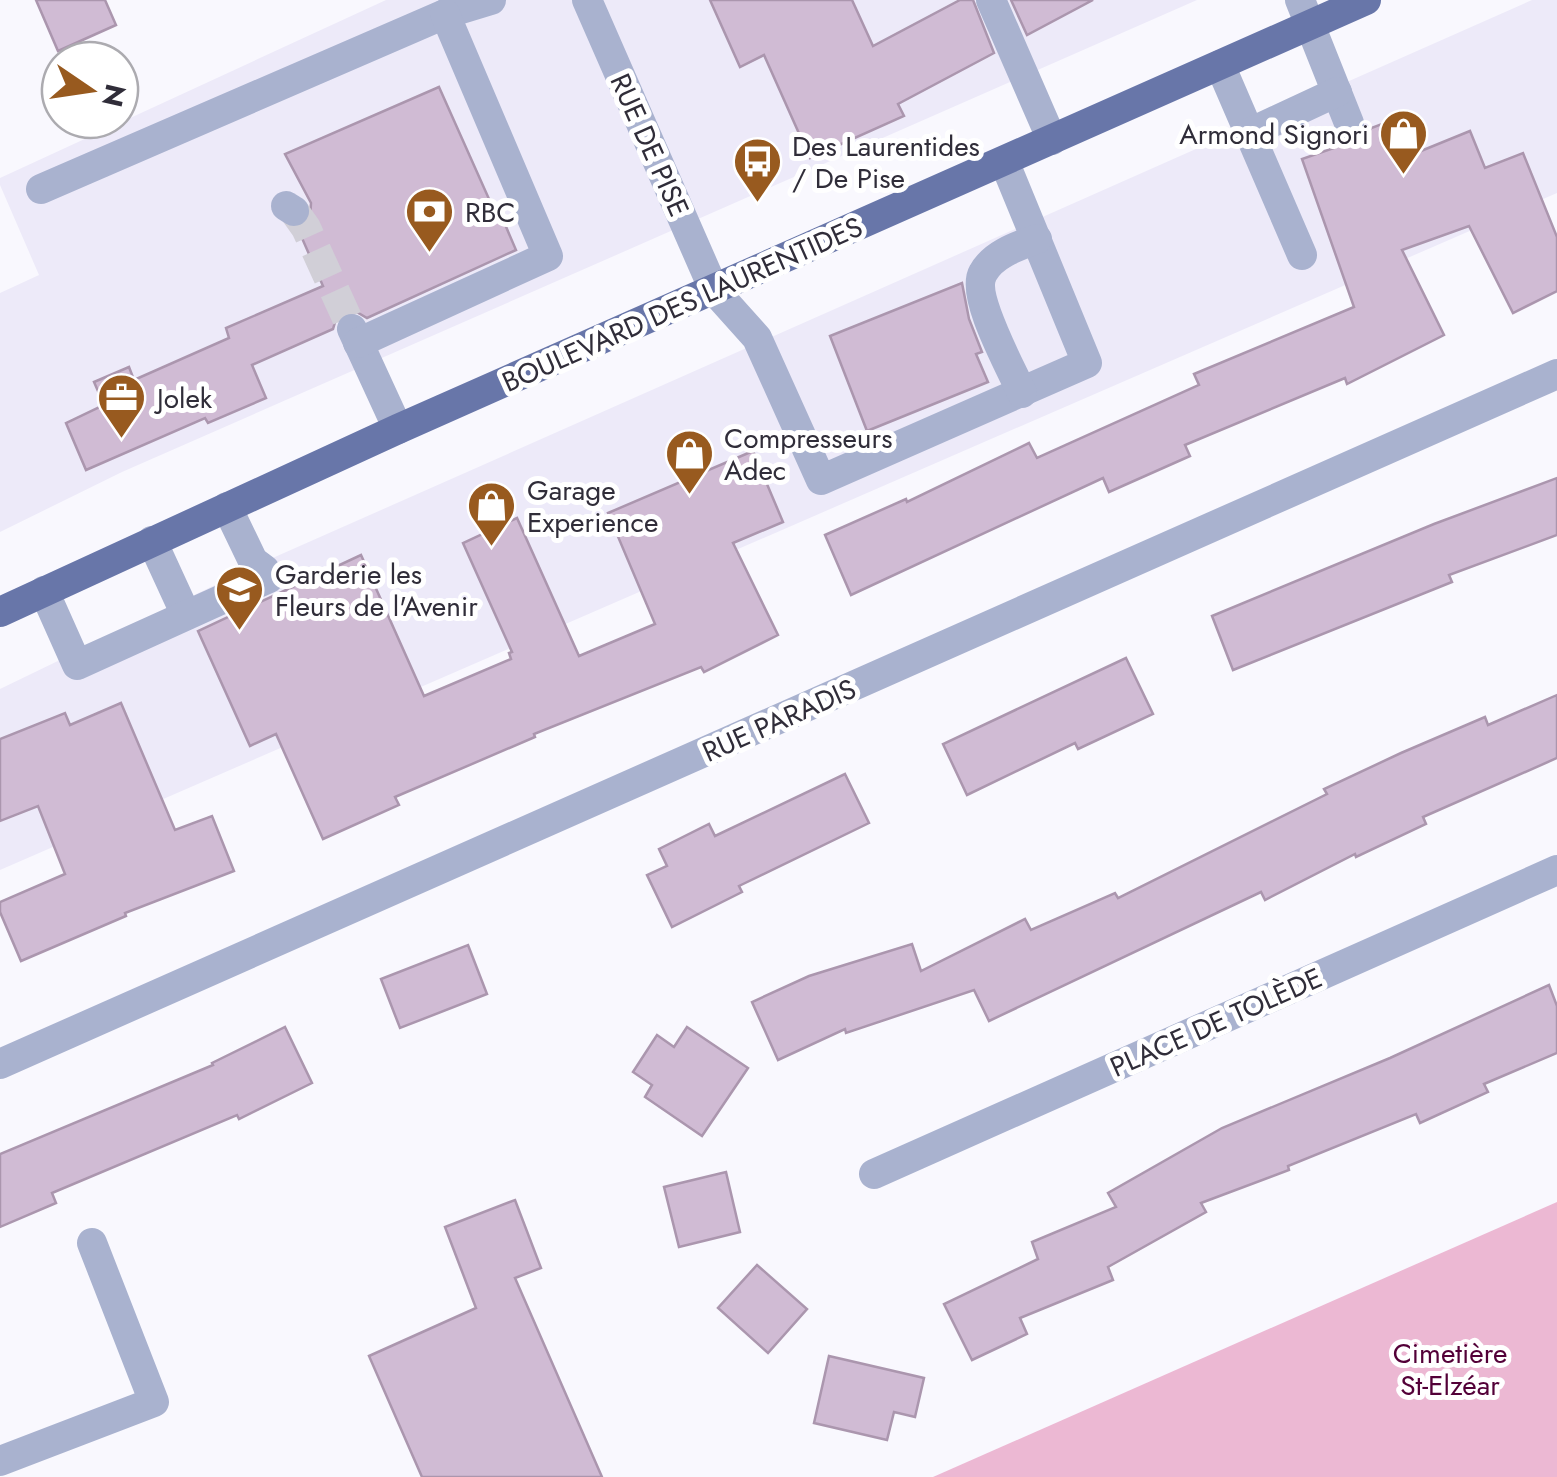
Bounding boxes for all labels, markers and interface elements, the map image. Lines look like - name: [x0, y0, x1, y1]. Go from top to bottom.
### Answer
- north arrow: [40, 40, 140, 140]
- street label: RUE DE PISE: [600, 67, 699, 223]
- text: N: [91, 80, 136, 111]
- shop icon: Armond Signori: [1378, 108, 1430, 176]
- place label: Armond Signori: [1179, 114, 1369, 155]
- place label: Des Laurentides / De Pise: [792, 126, 980, 199]
- bus stop icon: Des Laurentides / De Pise: [731, 136, 783, 204]
- bank icon: RBC: [404, 186, 456, 254]
- place label: RBC: [465, 192, 515, 233]
- street label: BOULEVARD DES LAURENTIDES: [495, 206, 869, 403]
- office icon: Jolek: [96, 372, 148, 440]
- place label: Jolek: [153, 378, 213, 419]
- place label: Compresseurs Adec: [724, 418, 892, 491]
- shop icon: Compresseurs Adec: [663, 428, 715, 496]
- place label: Garage Experience: [527, 470, 658, 543]
- shop icon: Garage Experience: [466, 480, 518, 548]
- place label: Garderie les Fleurs de l'Avenir: [275, 554, 478, 627]
- school or university icon: Garderie les Fleurs de l'Avenir: [214, 564, 266, 632]
- street label: RUE PARADIS: [696, 668, 863, 773]
- street label: PLACE DE TOLÈDE: [1104, 957, 1329, 1088]
- park label: Cimetière St-Elzéar: [1393, 1333, 1507, 1406]

